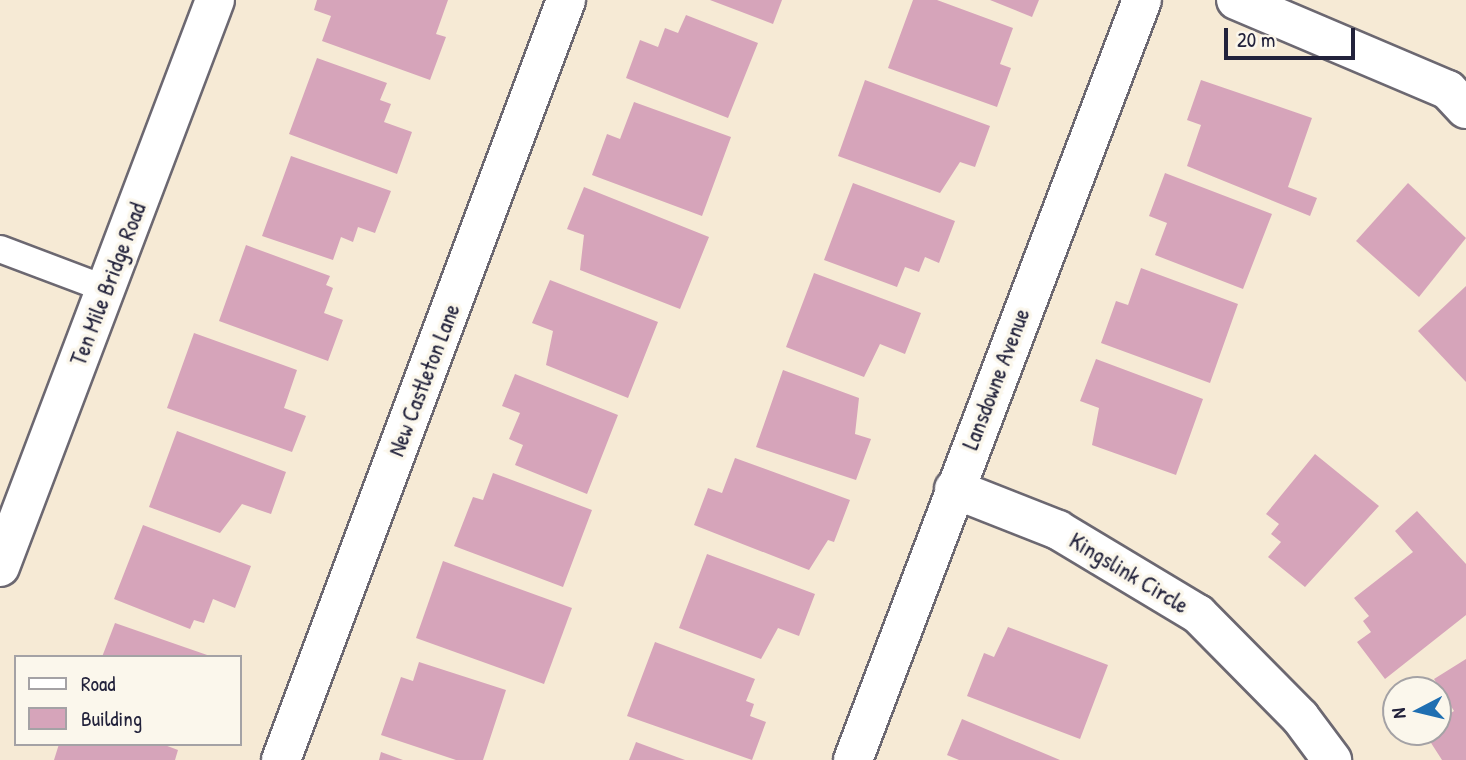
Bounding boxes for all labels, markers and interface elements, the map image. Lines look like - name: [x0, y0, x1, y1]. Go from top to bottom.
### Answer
- scale bar: [1228, 14, 1359, 58]
- text: 20 m: [1237, 25, 1275, 54]
- street label: Ten Mile Bridge Road: [64, 199, 152, 369]
- street label: New Castleton Lane: [382, 300, 466, 460]
- street label: Lansdowne Avenue: [956, 305, 1036, 453]
- street label: Kingslink Circle: [1064, 527, 1194, 619]
- legend: [14, 655, 242, 746]
- text: Road: [81, 669, 115, 698]
- north arrow: [1382, 676, 1452, 746]
- text: Building: [81, 704, 142, 733]
- text: N: [1385, 707, 1412, 720]

